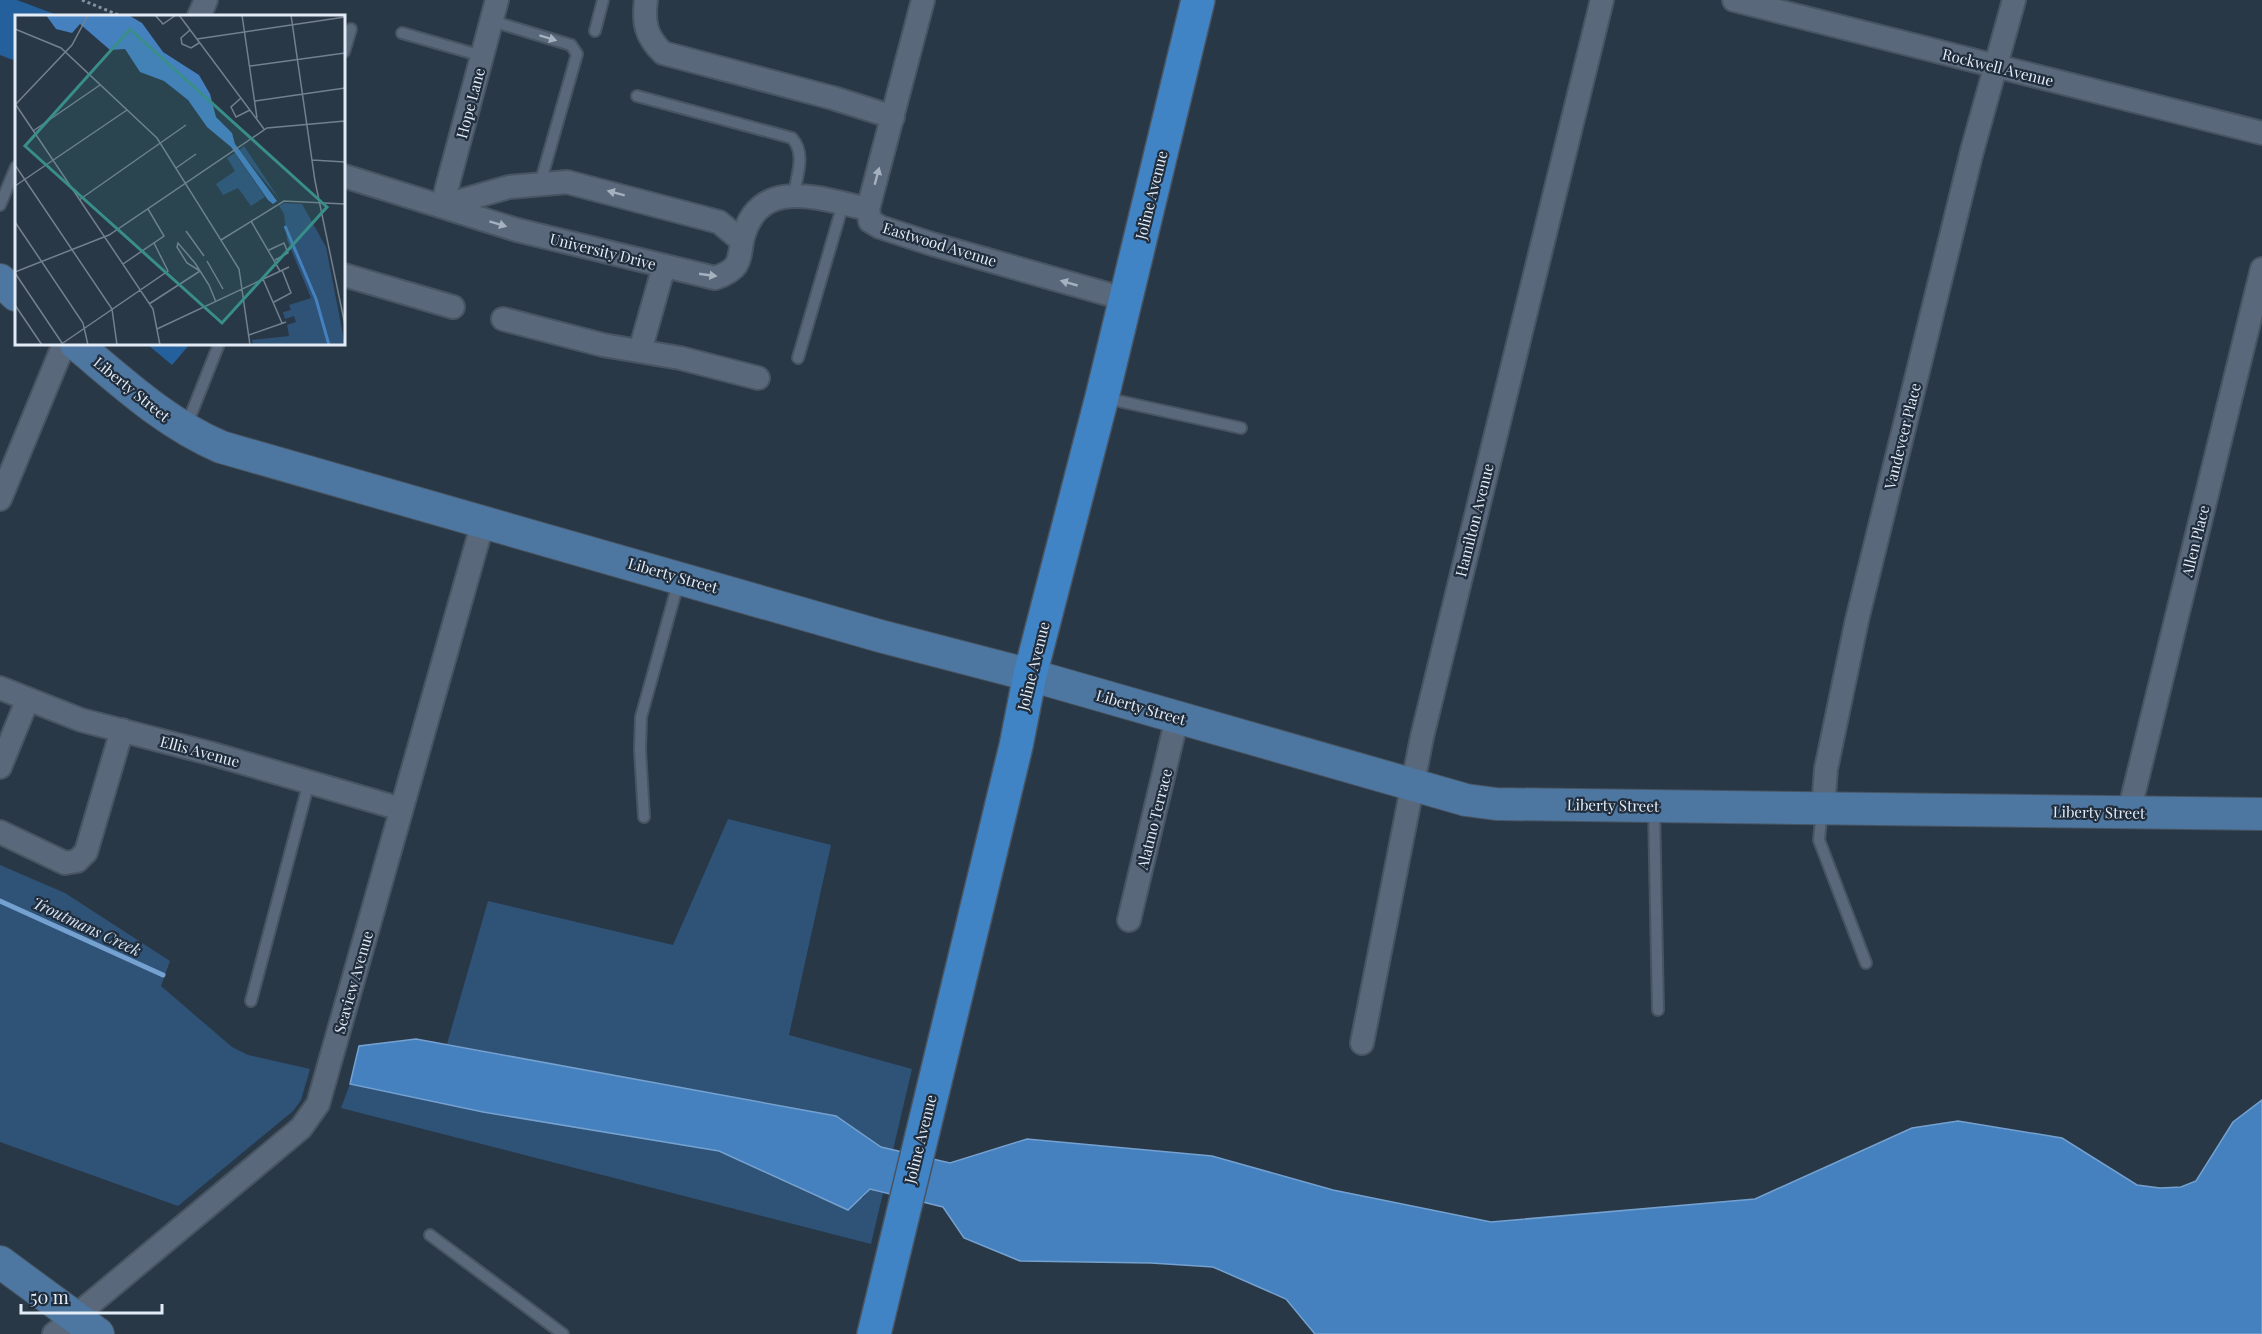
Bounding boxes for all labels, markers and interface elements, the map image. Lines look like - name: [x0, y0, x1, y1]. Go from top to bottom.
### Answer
- inset map: [15, 15, 345, 345]
- one-way arrow: [539, 34, 557, 43]
- street label: Rockwell Avenue: [1940, 44, 2056, 90]
- street label: Hope Lane: [451, 66, 489, 140]
- street label: Joline Avenue: [1130, 149, 1172, 242]
- one-way arrow: [873, 166, 882, 184]
- one-way arrow: [607, 188, 625, 198]
- street label: Eastwood Avenue: [881, 217, 999, 271]
- one-way arrow: [489, 220, 507, 229]
- street label: University Drive: [548, 228, 658, 274]
- one-way arrow: [698, 271, 717, 280]
- one-way arrow: [1060, 278, 1078, 287]
- street label: Liberty Street: [90, 352, 175, 426]
- street label: Vandeveer Place: [1879, 381, 1925, 492]
- street label: Hamilton Avenue: [1450, 461, 1498, 579]
- street label: Allen Place: [2176, 503, 2214, 580]
- street label: Liberty Street: [626, 553, 721, 598]
- street label: Joline Avenue: [1012, 620, 1054, 713]
- street label: Liberty Street: [1094, 685, 1189, 730]
- street label: Ellis Avenue: [158, 731, 242, 771]
- street label: Alatmo Terrace: [1132, 766, 1176, 873]
- street label: Liberty Street: [1567, 794, 1660, 816]
- street label: Liberty Street: [2053, 801, 2146, 823]
- water label: Troutmans Creek: [29, 892, 145, 960]
- street label: Seaview Avenue: [329, 928, 377, 1036]
- street label: Joline Avenue: [899, 1093, 941, 1186]
- scale bar: [21, 1277, 162, 1315]
- text: 50 m: [30, 1285, 69, 1309]

